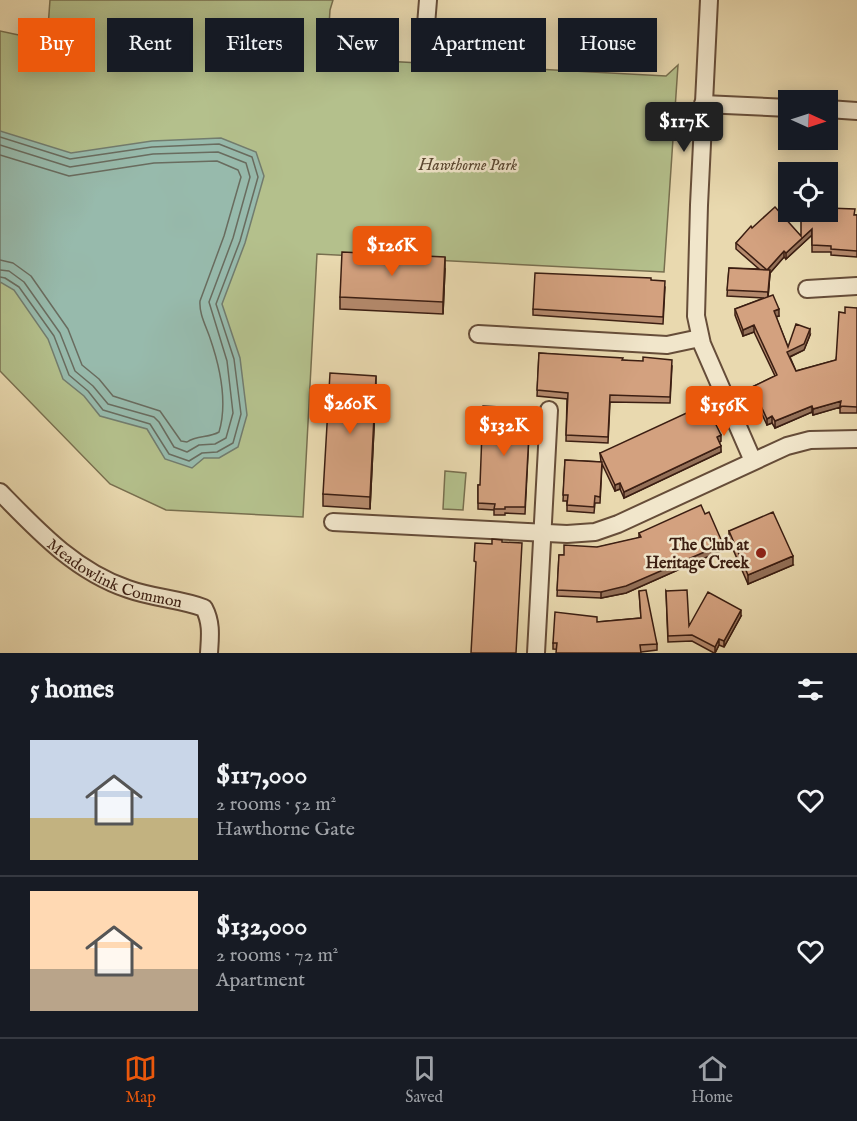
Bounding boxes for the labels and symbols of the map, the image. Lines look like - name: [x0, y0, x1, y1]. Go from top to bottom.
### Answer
- north arrow: [778, 90, 838, 150]
- pin: $117K: [642, 102, 726, 153]
- park label: Hawthorne Park: [418, 156, 518, 176]
- pin: $126K: [350, 226, 434, 277]
- pin: $260K: [308, 384, 392, 435]
- pin: $156K: [682, 386, 766, 437]
- pin: $132K: [462, 406, 546, 457]
- street label: Meadowlink Common: [42, 535, 184, 614]
- place label: The Club at Heritage Creek: [646, 536, 750, 574]
- marker: The Club at Heritage Creek: [754, 546, 768, 560]

